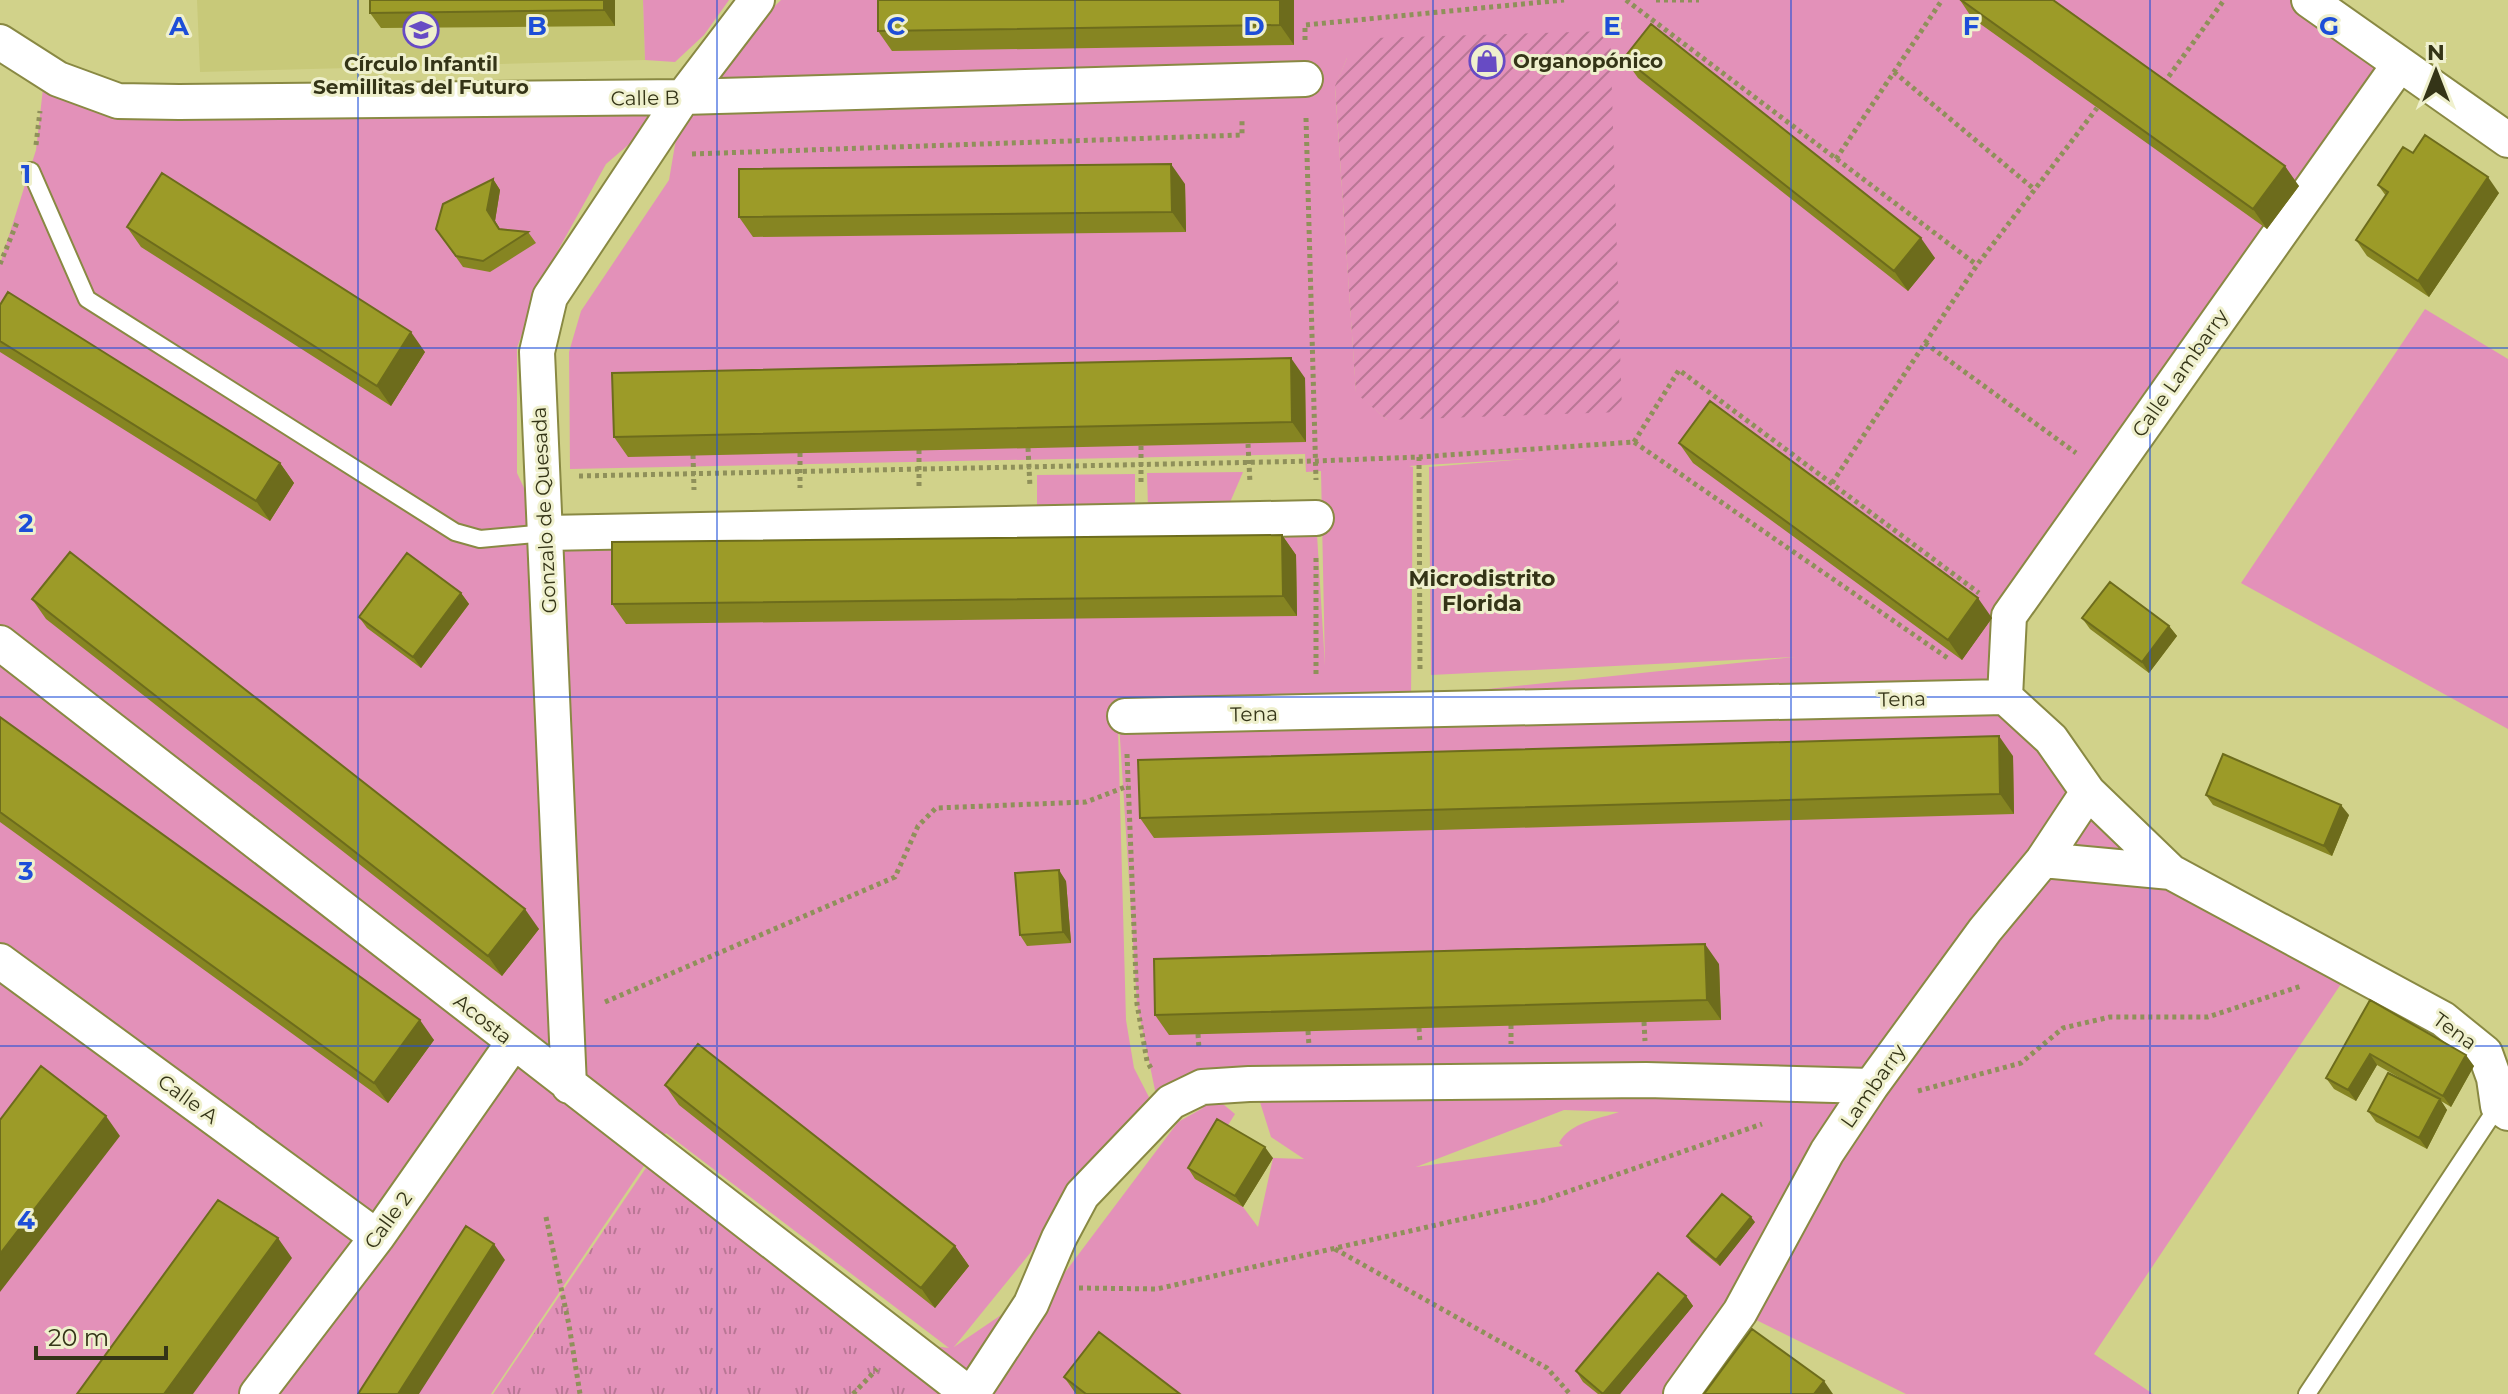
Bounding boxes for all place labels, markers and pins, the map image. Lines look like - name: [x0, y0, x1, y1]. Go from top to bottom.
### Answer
- school or university icon: Círculo Infantil Semillitas del Futuro: [402, 11, 440, 49]
- shop icon: Organopónico: [1468, 42, 1506, 80]
- place label: Organopónico: [1513, 49, 1663, 73]
- place label: Círculo Infantil Semillitas del Futuro: [313, 52, 529, 99]

